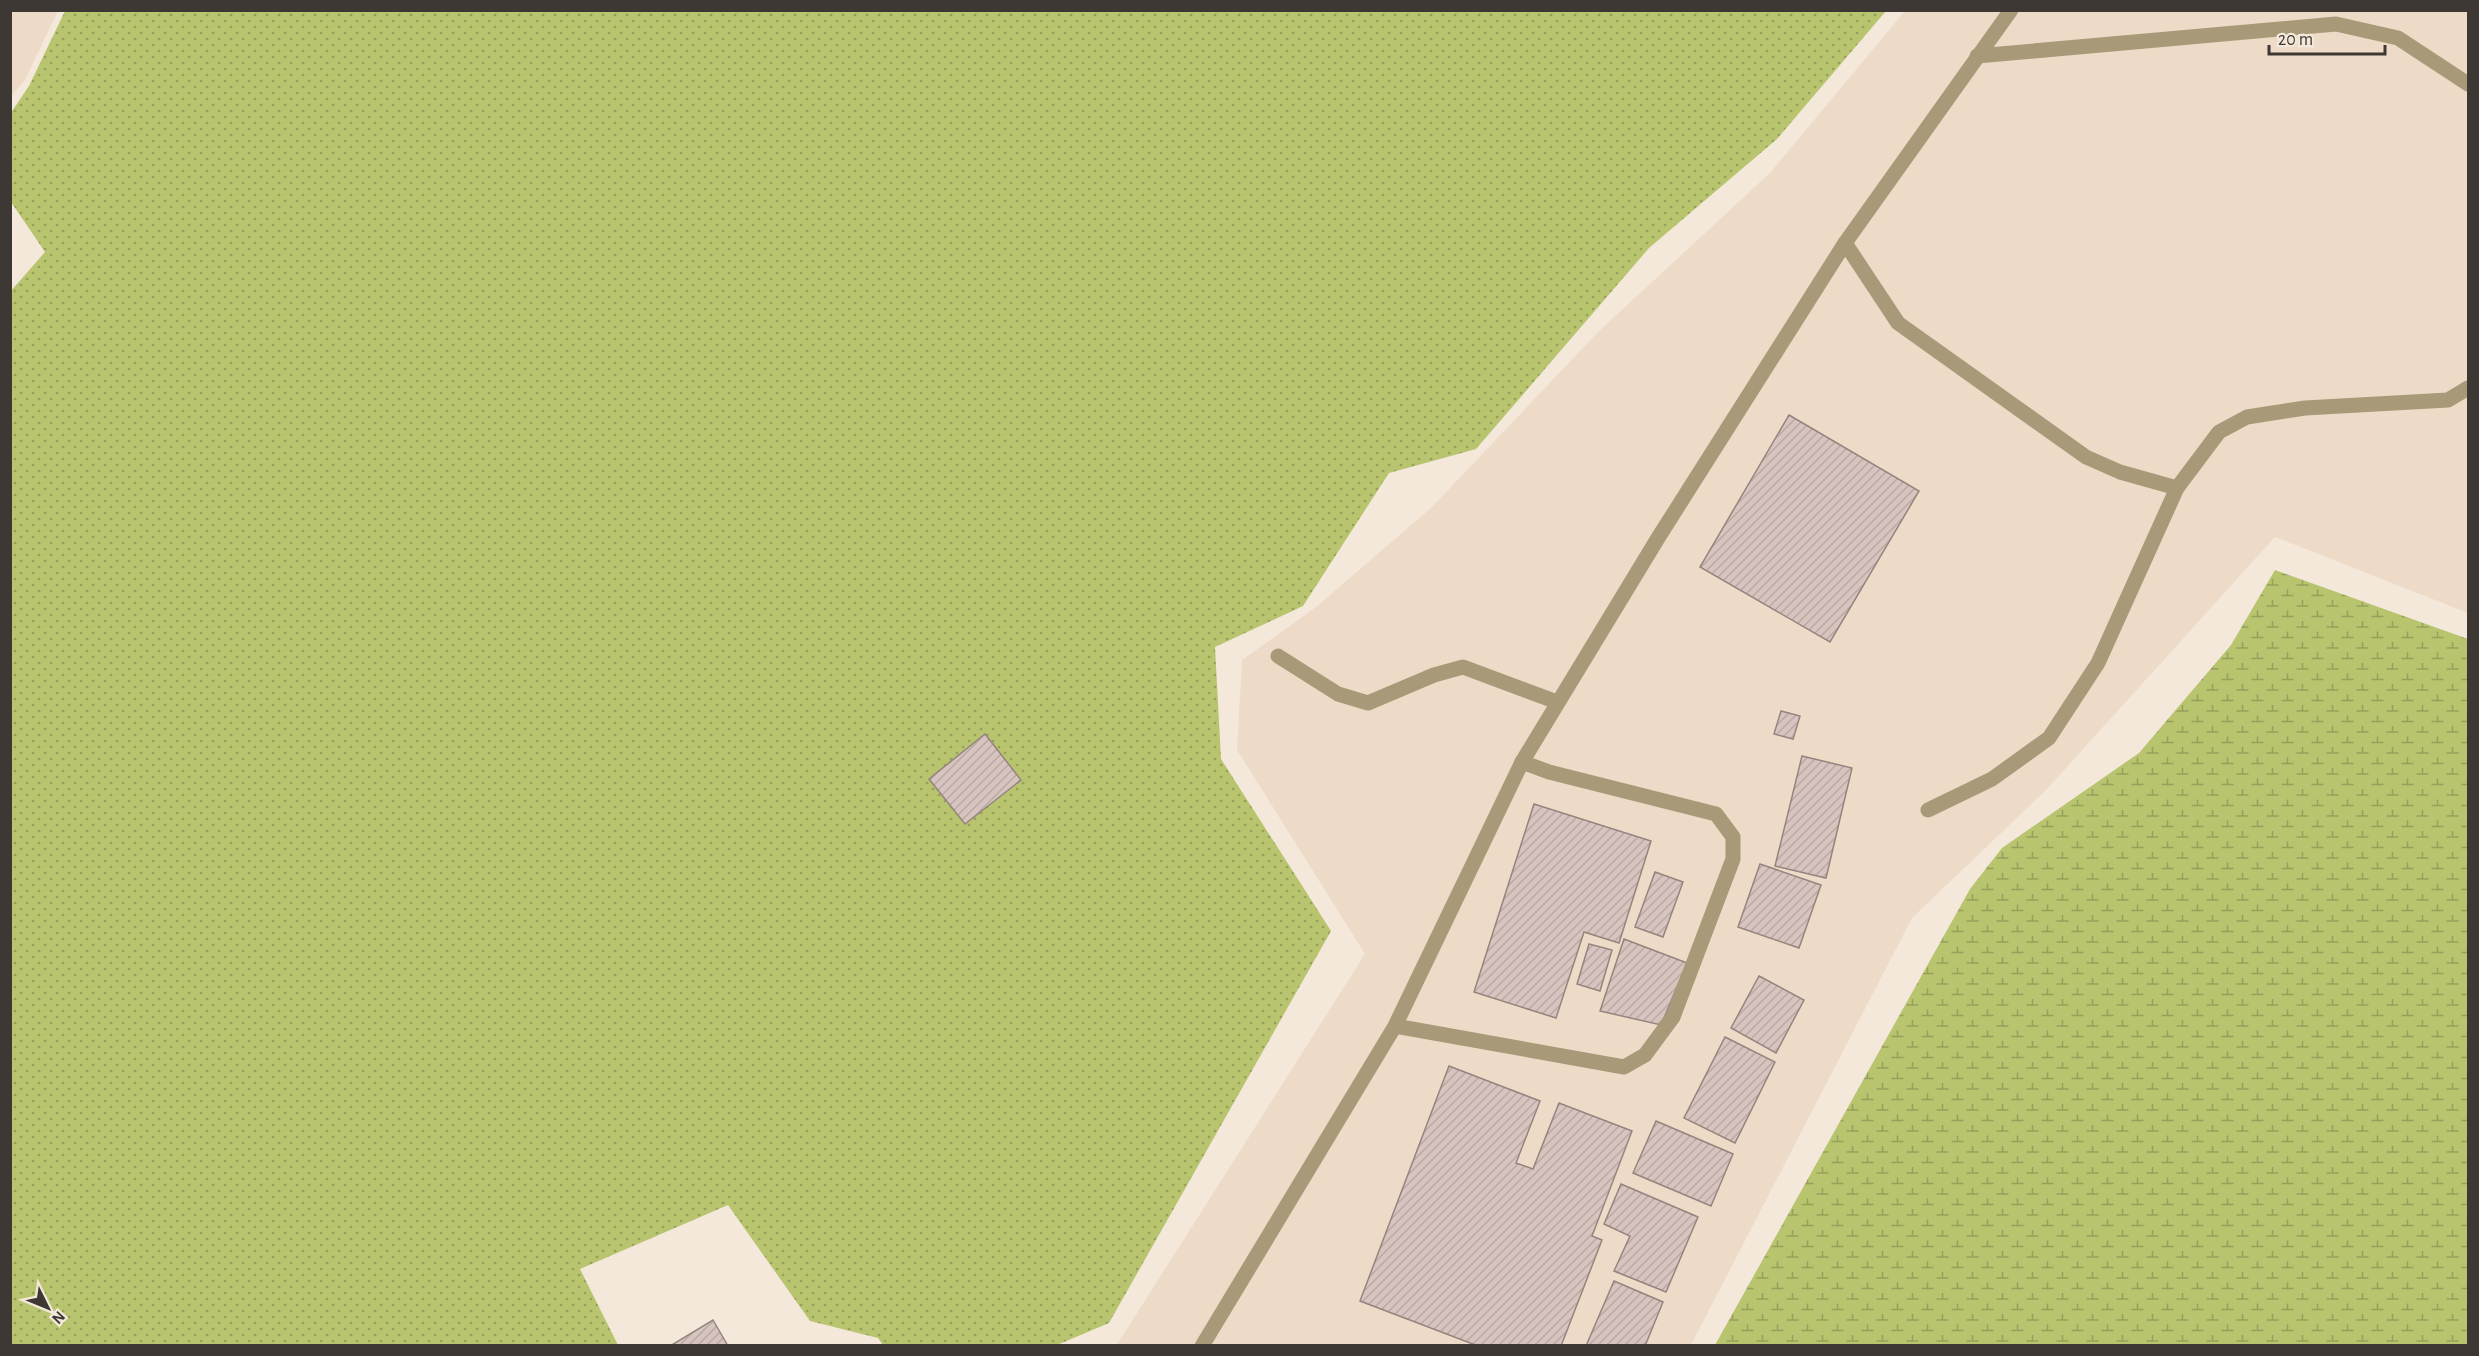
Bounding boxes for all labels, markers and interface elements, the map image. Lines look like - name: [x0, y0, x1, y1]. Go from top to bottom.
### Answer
- scale bar: [2269, 18, 2384, 56]
- text: 20 m: [2278, 31, 2313, 49]
- north arrow: [18, 1278, 78, 1338]
- text: N: [49, 1308, 68, 1327]

